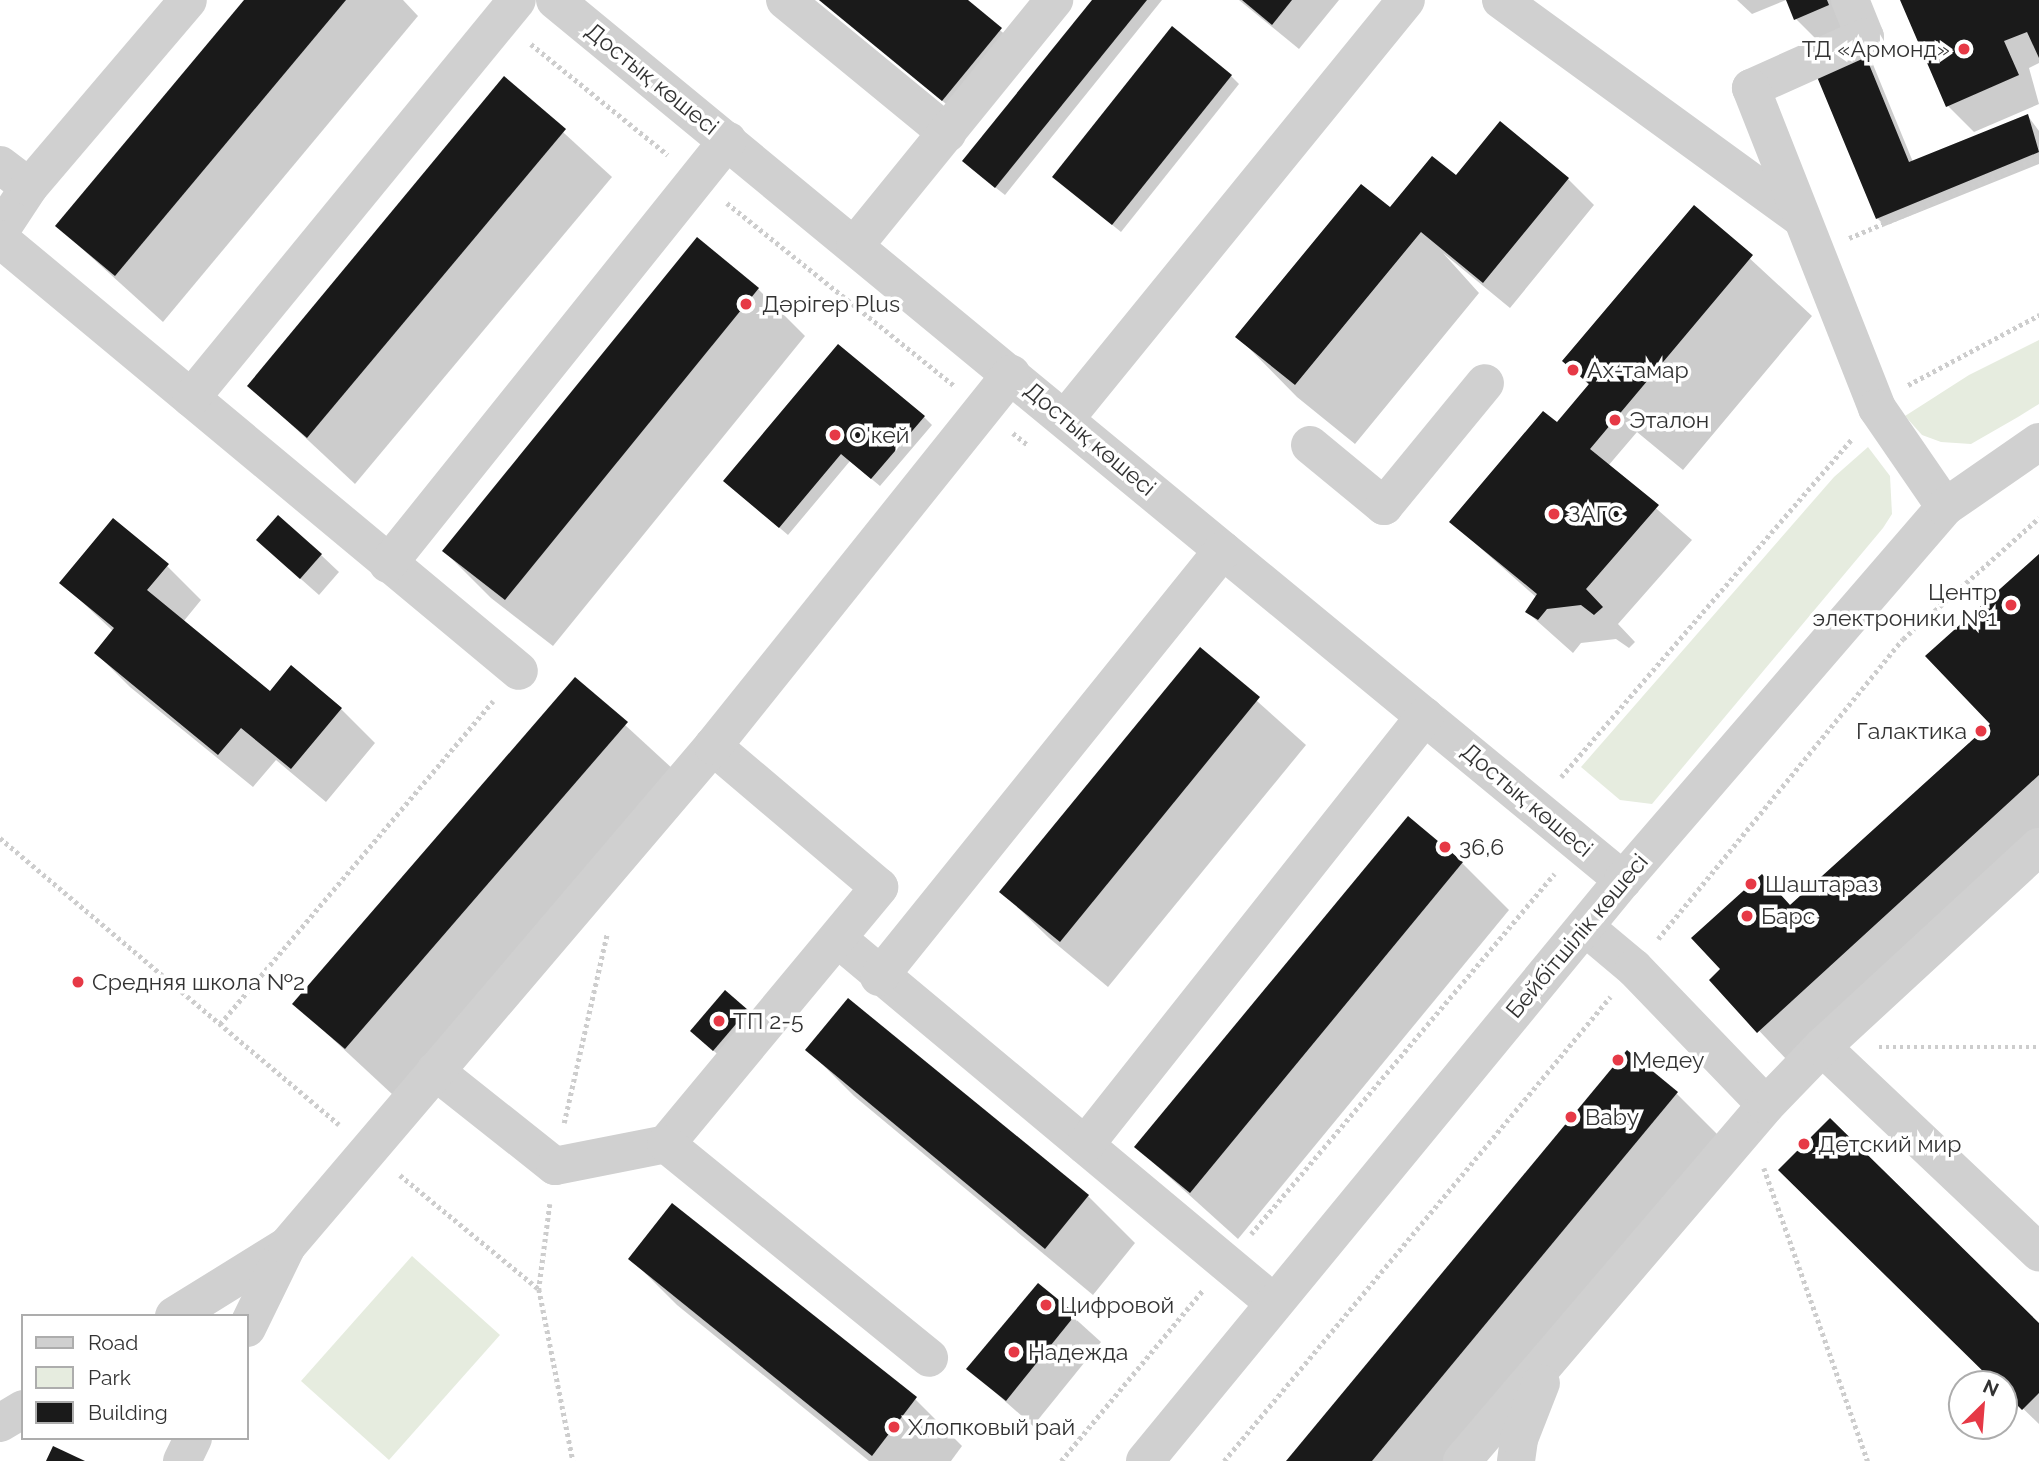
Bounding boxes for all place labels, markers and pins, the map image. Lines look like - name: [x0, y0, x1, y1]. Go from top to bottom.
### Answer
- place label: ТД «Армонд»: [1802, 35, 1950, 63]
- marker: ТД «Армонд»: [1956, 41, 1972, 57]
- place label: Дәрігер Plus: [762, 290, 900, 318]
- marker: Дәрігер Plus: [736, 294, 756, 314]
- place label: Ах-тамар: [1587, 356, 1689, 384]
- marker: Ах-тамар: [1565, 362, 1581, 378]
- place label: Эталон: [1629, 406, 1709, 434]
- marker: Эталон: [1607, 412, 1623, 428]
- place label: О'кей: [849, 421, 909, 449]
- marker: О'кей: [827, 427, 843, 443]
- place label: ЗАГС: [1568, 500, 1623, 528]
- marker: ЗАГС: [1546, 506, 1562, 522]
- place label: Центр электроники №1: [1812, 578, 1997, 632]
- marker: Центр электроники №1: [2003, 597, 2019, 613]
- place label: Галактика: [1856, 717, 1967, 745]
- marker: Галактика: [1973, 723, 1989, 739]
- place label: 36,6: [1459, 833, 1504, 861]
- marker: 36,6: [1437, 839, 1453, 855]
- place label: Шаштараз: [1765, 870, 1878, 898]
- marker: Шаштараз: [1743, 876, 1759, 892]
- place label: Барс: [1761, 902, 1815, 930]
- marker: Барс: [1739, 908, 1755, 924]
- place label: Средняя школа №2: [92, 968, 305, 996]
- marker: Средняя школа №2: [70, 974, 86, 990]
- place label: ТП 2-5: [733, 1007, 804, 1035]
- marker: ТП 2-5: [711, 1013, 727, 1029]
- place label: Медеу: [1632, 1046, 1704, 1074]
- marker: Медеу: [1610, 1052, 1626, 1068]
- place label: Baby: [1585, 1103, 1639, 1131]
- marker: Baby: [1563, 1109, 1579, 1125]
- place label: Детский мир: [1818, 1130, 1961, 1158]
- marker: Детский мир: [1796, 1136, 1812, 1152]
- place label: Цифровой: [1060, 1291, 1174, 1319]
- marker: Цифровой: [1038, 1297, 1054, 1313]
- place label: Надежда: [1028, 1338, 1128, 1366]
- marker: Надежда: [1006, 1344, 1022, 1360]
- place label: Хлопковый рай: [908, 1413, 1075, 1441]
- marker: Хлопковый рай: [886, 1419, 902, 1435]

